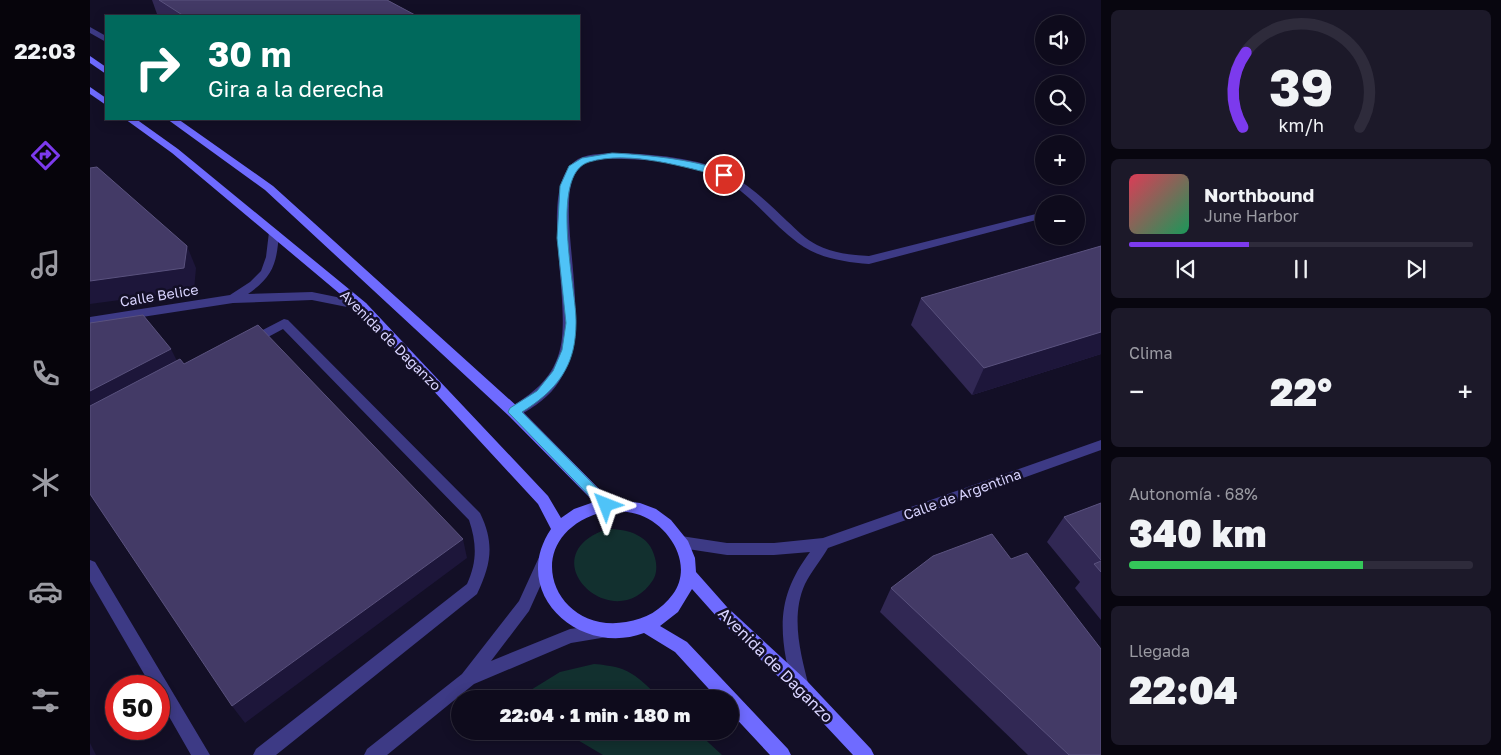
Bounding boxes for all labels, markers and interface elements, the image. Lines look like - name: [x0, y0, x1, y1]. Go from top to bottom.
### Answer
- map controls: [1035, 15, 1085, 245]
- button: sound: [1035, 15, 1085, 65]
- text: 30 m: [208, 33, 291, 75]
- icon: right: [125, 35, 190, 100]
- text: 22:03: [14, 37, 76, 64]
- text: 39: [1269, 55, 1333, 117]
- text: Gira a la derecha: [208, 75, 384, 102]
- button: search: [1035, 75, 1085, 125]
- text: km/h: [1278, 114, 1324, 136]
- button: +: [1035, 135, 1085, 185]
- icon: directions: [28, 138, 63, 173]
- pin: [703, 154, 745, 196]
- icon: arrive: [710, 161, 738, 189]
- text: Northbound: [1204, 183, 1314, 206]
- button: −: [1035, 195, 1085, 245]
- text: June Harbor: [1204, 206, 1299, 226]
- icon: music: [28, 247, 63, 282]
- icon: previous: [1172, 255, 1200, 283]
- icon: pause: [1287, 255, 1315, 283]
- icon: next: [1402, 255, 1430, 283]
- street label: Calle Belice: [118, 280, 200, 310]
- street label: Avenida de Daganzo: [337, 286, 445, 394]
- text: Clima: [1129, 343, 1173, 363]
- icon: phone: [28, 356, 63, 391]
- text: 22°: [1270, 369, 1332, 414]
- text: −: [1129, 375, 1144, 408]
- text: +: [1458, 375, 1473, 408]
- icon: climate: [28, 465, 63, 500]
- street label: Calle de Argentina: [901, 465, 1023, 523]
- position arrow: [579, 478, 631, 530]
- text: Autonomía · 68%: [1129, 484, 1258, 504]
- text: 340 km: [1129, 510, 1267, 555]
- icon: car: [28, 574, 63, 609]
- street label: Avenida de Daganzo: [714, 603, 838, 727]
- text: Llegada: [1129, 641, 1190, 661]
- text: 22:04: [1129, 667, 1238, 712]
- speed limit sign: 50: [105, 675, 170, 740]
- icon: filters: [28, 683, 63, 718]
- text: 22:04 · 1 min · 180 m: [500, 703, 690, 726]

